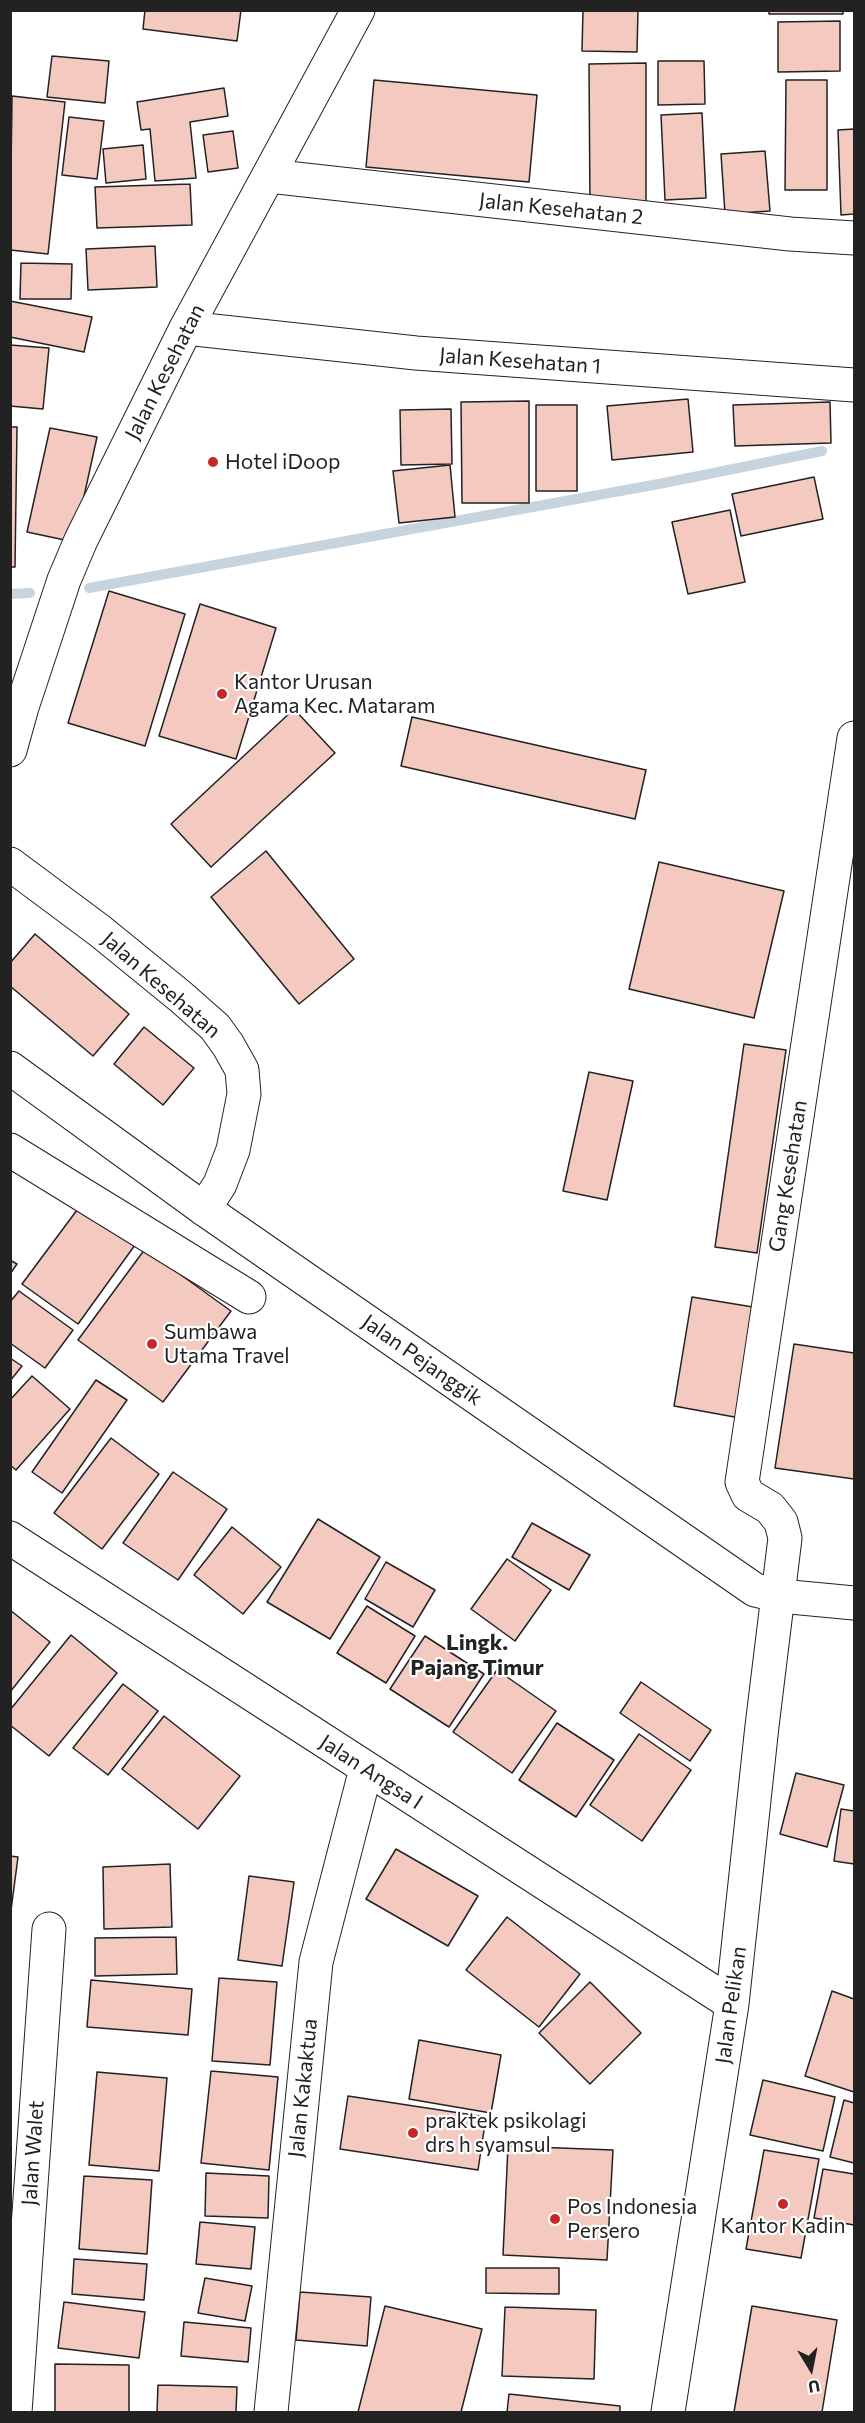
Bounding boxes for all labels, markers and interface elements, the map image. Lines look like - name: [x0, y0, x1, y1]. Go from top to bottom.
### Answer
- street label: Jalan Kesehatan 2: [478, 188, 644, 230]
- street label: Jalan Kesehatan: [120, 300, 210, 444]
- street label: Jalan Kesehatan 1: [438, 343, 602, 379]
- place label: Hotel iDoop: [225, 449, 340, 475]
- marker: Hotel iDoop: [206, 455, 220, 469]
- place label: Kantor Urusan Agama Kec. Mataram: [234, 669, 435, 719]
- marker: Kantor Urusan Agama Kec. Mataram: [215, 687, 229, 701]
- street label: Jalan Kesehatan: [96, 927, 226, 1043]
- street label: Gang Kesehatan: [764, 1098, 812, 1254]
- street label: Jalan Pejanggik: [357, 1309, 487, 1411]
- place label: Sumbawa Utama Travel: [164, 1319, 290, 1369]
- marker: Sumbawa Utama Travel: [145, 1337, 159, 1351]
- district label: Lingk. Pajang Timur: [410, 1630, 544, 1682]
- street label: Jalan Angsa I: [315, 1729, 427, 1815]
- street label: Jalan Pelikan: [710, 1945, 752, 2065]
- street label: Jalan Kakaktua: [283, 2017, 323, 2159]
- street label: Jalan Walet: [17, 2099, 49, 2207]
- place label: praktek psikolagi drs h syamsul: [425, 2108, 587, 2158]
- marker: praktek psikolagi drs h syamsul: [406, 2126, 420, 2140]
- place label: Pos Indonesia Persero: [567, 2194, 697, 2244]
- marker: Kantor Kadin: [776, 2197, 790, 2211]
- marker: Pos Indonesia Persero: [548, 2212, 562, 2226]
- place label: Kantor Kadin: [720, 2213, 846, 2239]
- north arrow: [781, 2339, 841, 2399]
- text: U: [807, 2377, 822, 2398]

